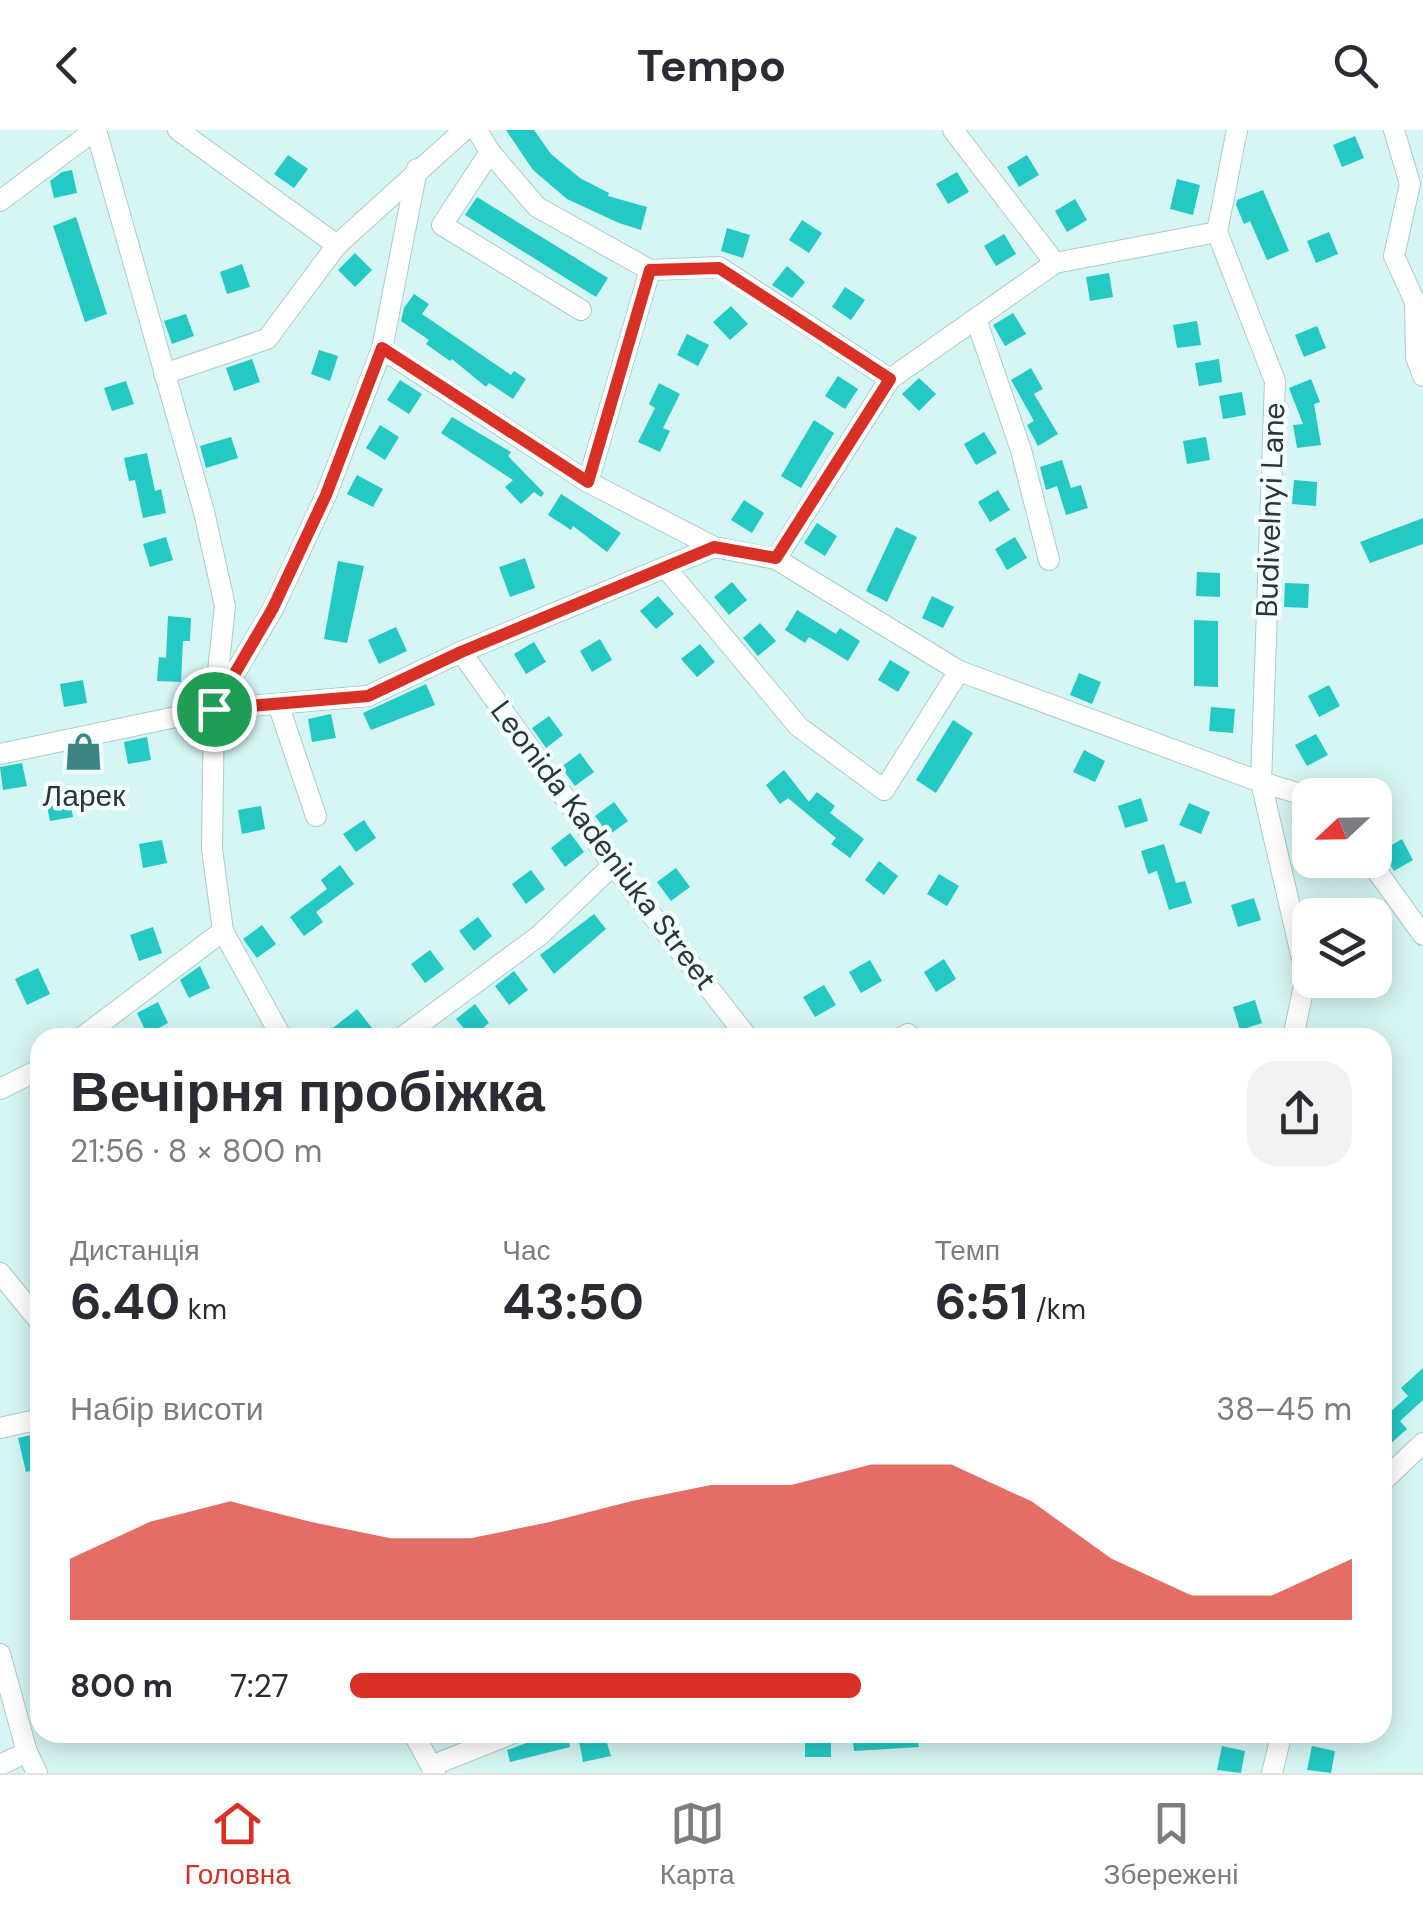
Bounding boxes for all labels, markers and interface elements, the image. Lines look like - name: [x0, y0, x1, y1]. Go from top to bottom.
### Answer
- text: Tempo: [637, 36, 786, 95]
- icon: back: [40, 38, 95, 93]
- icon: search: [1328, 38, 1383, 93]
- street label: Budivelnyi Lane: [1247, 402, 1293, 618]
- pin: [172, 667, 257, 752]
- icon: arrive: [187, 682, 242, 737]
- street label: Leonida Kadeniuka Street: [482, 693, 726, 997]
- shop icon: Ларек: [63, 730, 105, 772]
- place label: Ларек: [43, 776, 126, 815]
- north arrow: [1292, 778, 1392, 878]
- map controls: [1292, 778, 1392, 998]
- button: layers: [1292, 898, 1392, 998]
- text: Вечірня пробіжка: [70, 1056, 545, 1128]
- button: share: [1247, 1061, 1352, 1166]
- text: 21:56 · 8 × 800 m: [70, 1130, 322, 1172]
- text: Дистанція: [70, 1232, 200, 1269]
- text: Час: [502, 1232, 551, 1269]
- text: Темп: [935, 1232, 1000, 1269]
- text: 6.40: [70, 1269, 180, 1335]
- text: 43:50: [502, 1269, 644, 1335]
- text: 6:51: [935, 1269, 1028, 1335]
- text: km: [180, 1291, 227, 1328]
- text: /km: [1028, 1291, 1086, 1328]
- text: Набір висоти: [70, 1388, 264, 1430]
- text: 38–45 m: [1216, 1388, 1352, 1430]
- text: 800 m: [70, 1665, 173, 1707]
- text: 7:27: [230, 1665, 289, 1707]
- tab: Головна: [184, 1796, 291, 1893]
- tab: Карта: [660, 1796, 735, 1893]
- tab: Збережені: [1104, 1796, 1239, 1893]

